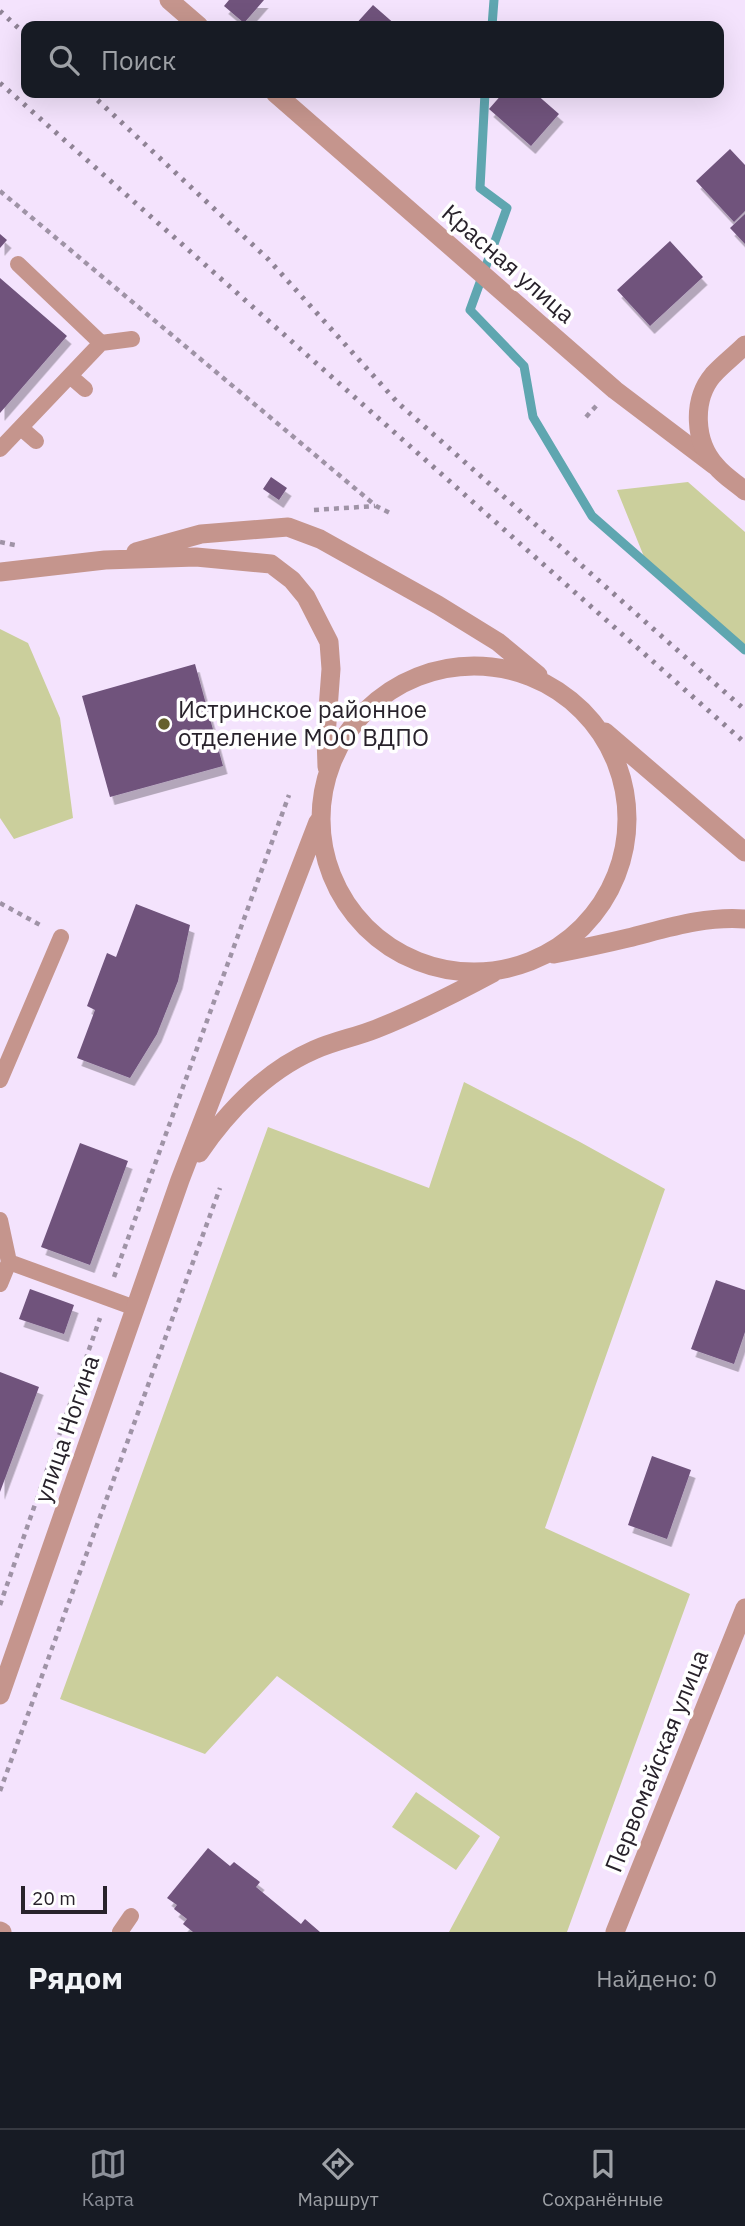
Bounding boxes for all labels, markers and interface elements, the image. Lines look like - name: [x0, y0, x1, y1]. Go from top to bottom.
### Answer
- search box: [21, 21, 724, 98]
- icon: search: [45, 41, 83, 79]
- text: Поиск: [101, 43, 176, 77]
- street label: Красная улица: [435, 197, 582, 330]
- place label: Истринское районное отделение МОО ВДПО: [178, 693, 429, 753]
- marker: Истринское районное отделение МОО ВДПО: [156, 716, 172, 732]
- street label: улица Ногина: [26, 1350, 106, 1507]
- street label: Первомайская улица: [597, 1645, 715, 1877]
- scale bar: [21, 1883, 107, 1915]
- text: 20 m: [32, 1886, 76, 1910]
- text: Рядом: [28, 1958, 123, 1997]
- text: Найдено: 0: [596, 1963, 717, 1993]
- tab: Карта: [82, 2145, 134, 2211]
- tab: Маршрут: [297, 2145, 379, 2211]
- tab: Сохранённые: [542, 2145, 663, 2211]

